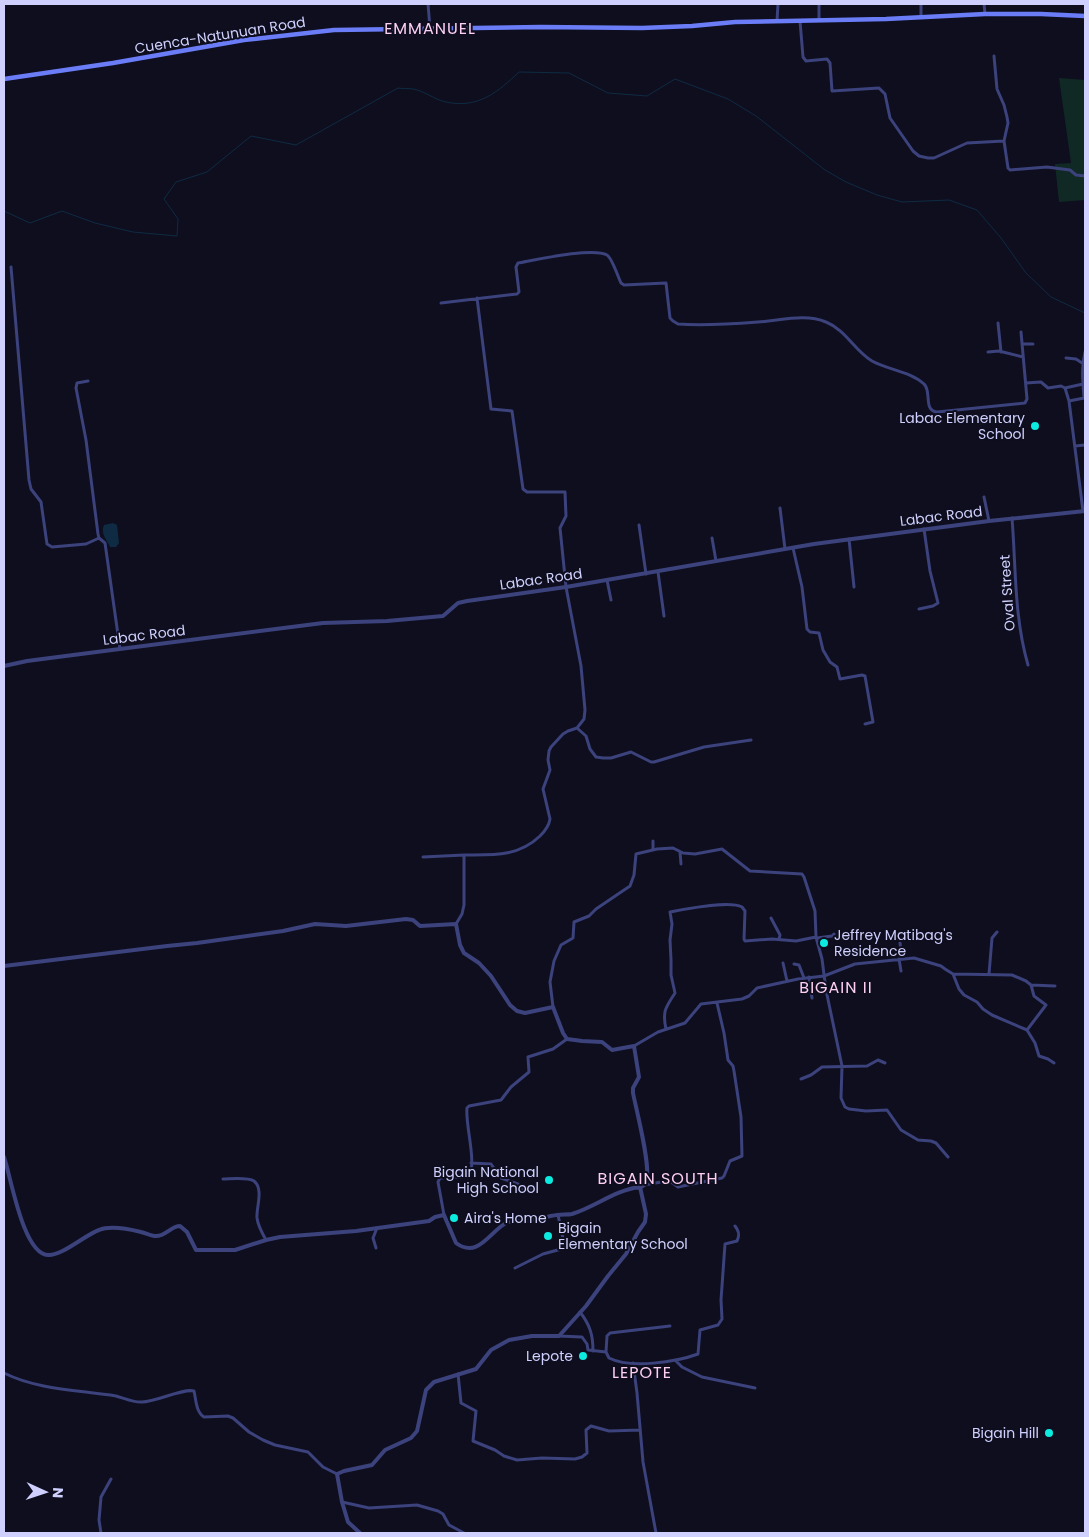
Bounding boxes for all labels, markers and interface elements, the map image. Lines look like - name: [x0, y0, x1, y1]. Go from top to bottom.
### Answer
- street label: Cuenca-Natunuan Road: [133, 12, 307, 58]
- district label: EMMANUEL: [384, 17, 476, 40]
- place label: Labac Elementary School: [899, 408, 1025, 444]
- marker: Labac Elementary School: [1029, 420, 1041, 432]
- street label: Labac Road: [899, 501, 983, 531]
- street label: Oval Street: [994, 554, 1020, 632]
- street label: Labac Road: [498, 563, 584, 595]
- street label: Labac Road: [102, 620, 186, 650]
- place label: Jeffrey Matibag's Residence: [834, 925, 953, 961]
- marker: Jeffrey Matibag's Residence: [818, 937, 830, 949]
- district label: BIGAIN II: [799, 976, 873, 999]
- place label: Bigain National High School: [433, 1162, 539, 1198]
- district label: BIGAIN SOUTH: [598, 1167, 718, 1190]
- marker: Bigain National High School: [543, 1174, 555, 1186]
- place label: Aira's Home: [464, 1208, 547, 1228]
- marker: Aira's Home: [448, 1212, 460, 1224]
- place label: Bigain Elementary School: [558, 1218, 688, 1254]
- marker: Bigain Elementary School: [542, 1230, 554, 1242]
- place label: Lepote: [526, 1346, 573, 1366]
- marker: Lepote: [577, 1350, 589, 1362]
- district label: LEPOTE: [612, 1361, 672, 1384]
- place label: Bigain Hill: [972, 1423, 1039, 1443]
- marker: Bigain Hill: [1043, 1427, 1055, 1439]
- north arrow: [20, 1467, 70, 1517]
- text: N: [48, 1487, 68, 1498]

